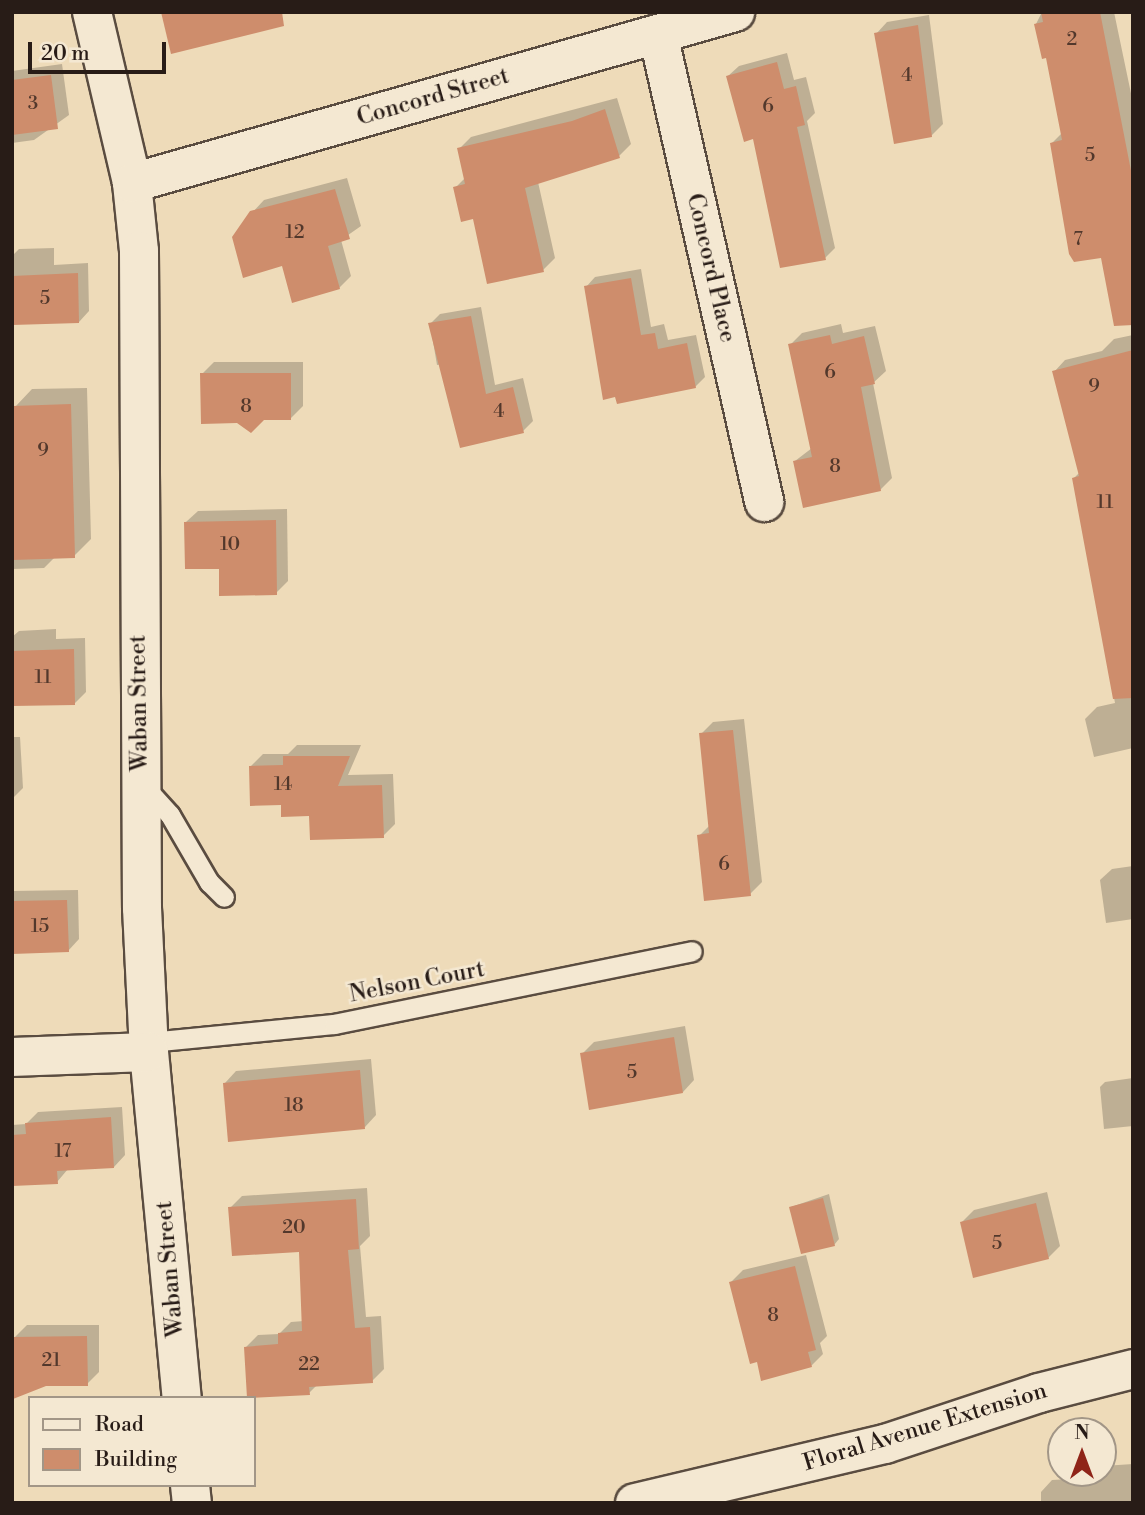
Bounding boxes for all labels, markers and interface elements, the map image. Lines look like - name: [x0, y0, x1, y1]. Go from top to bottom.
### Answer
- scale bar: [32, 28, 170, 72]
- house number: 2: [1067, 29, 1077, 51]
- text: 20 m: [41, 41, 90, 67]
- street label: Concord Street: [354, 62, 512, 132]
- house number: 4: [901, 65, 913, 87]
- house number: 3: [28, 93, 38, 115]
- house number: 6: [762, 96, 774, 118]
- house number: 5: [1085, 145, 1095, 167]
- street label: Concord Place: [680, 191, 742, 345]
- house number: 12: [285, 222, 305, 244]
- house number: 7: [1073, 229, 1083, 251]
- house number: 5: [40, 288, 50, 310]
- house number: 6: [824, 362, 836, 384]
- house number: 9: [1088, 376, 1100, 398]
- house number: 8: [240, 396, 252, 418]
- house number: 4: [493, 401, 505, 423]
- house number: 9: [37, 440, 49, 462]
- house number: 8: [829, 456, 841, 478]
- house number: 11: [1097, 492, 1113, 514]
- house number: 10: [220, 534, 240, 556]
- street label: Waban Street: [124, 634, 154, 772]
- house number: 11: [35, 667, 51, 689]
- house number: 14: [274, 774, 292, 796]
- house number: 6: [718, 854, 730, 876]
- house number: 15: [31, 916, 49, 938]
- street label: Nelson Court: [347, 955, 487, 1009]
- house number: 5: [627, 1062, 637, 1084]
- house number: 18: [284, 1095, 304, 1117]
- house number: 17: [55, 1141, 71, 1163]
- street label: Waban Street: [150, 1200, 190, 1338]
- house number: 20: [282, 1217, 306, 1239]
- house number: 5: [992, 1233, 1002, 1255]
- house number: 8: [767, 1305, 779, 1327]
- house number: 21: [41, 1350, 61, 1372]
- house number: 22: [298, 1354, 320, 1376]
- street label: Floral Avenue Extension: [800, 1377, 1050, 1477]
- legend: [28, 1396, 256, 1487]
- text: Road: [95, 1412, 144, 1438]
- north arrow: [1047, 1417, 1117, 1487]
- text: N: [1074, 1421, 1090, 1445]
- text: Building: [95, 1447, 177, 1473]

